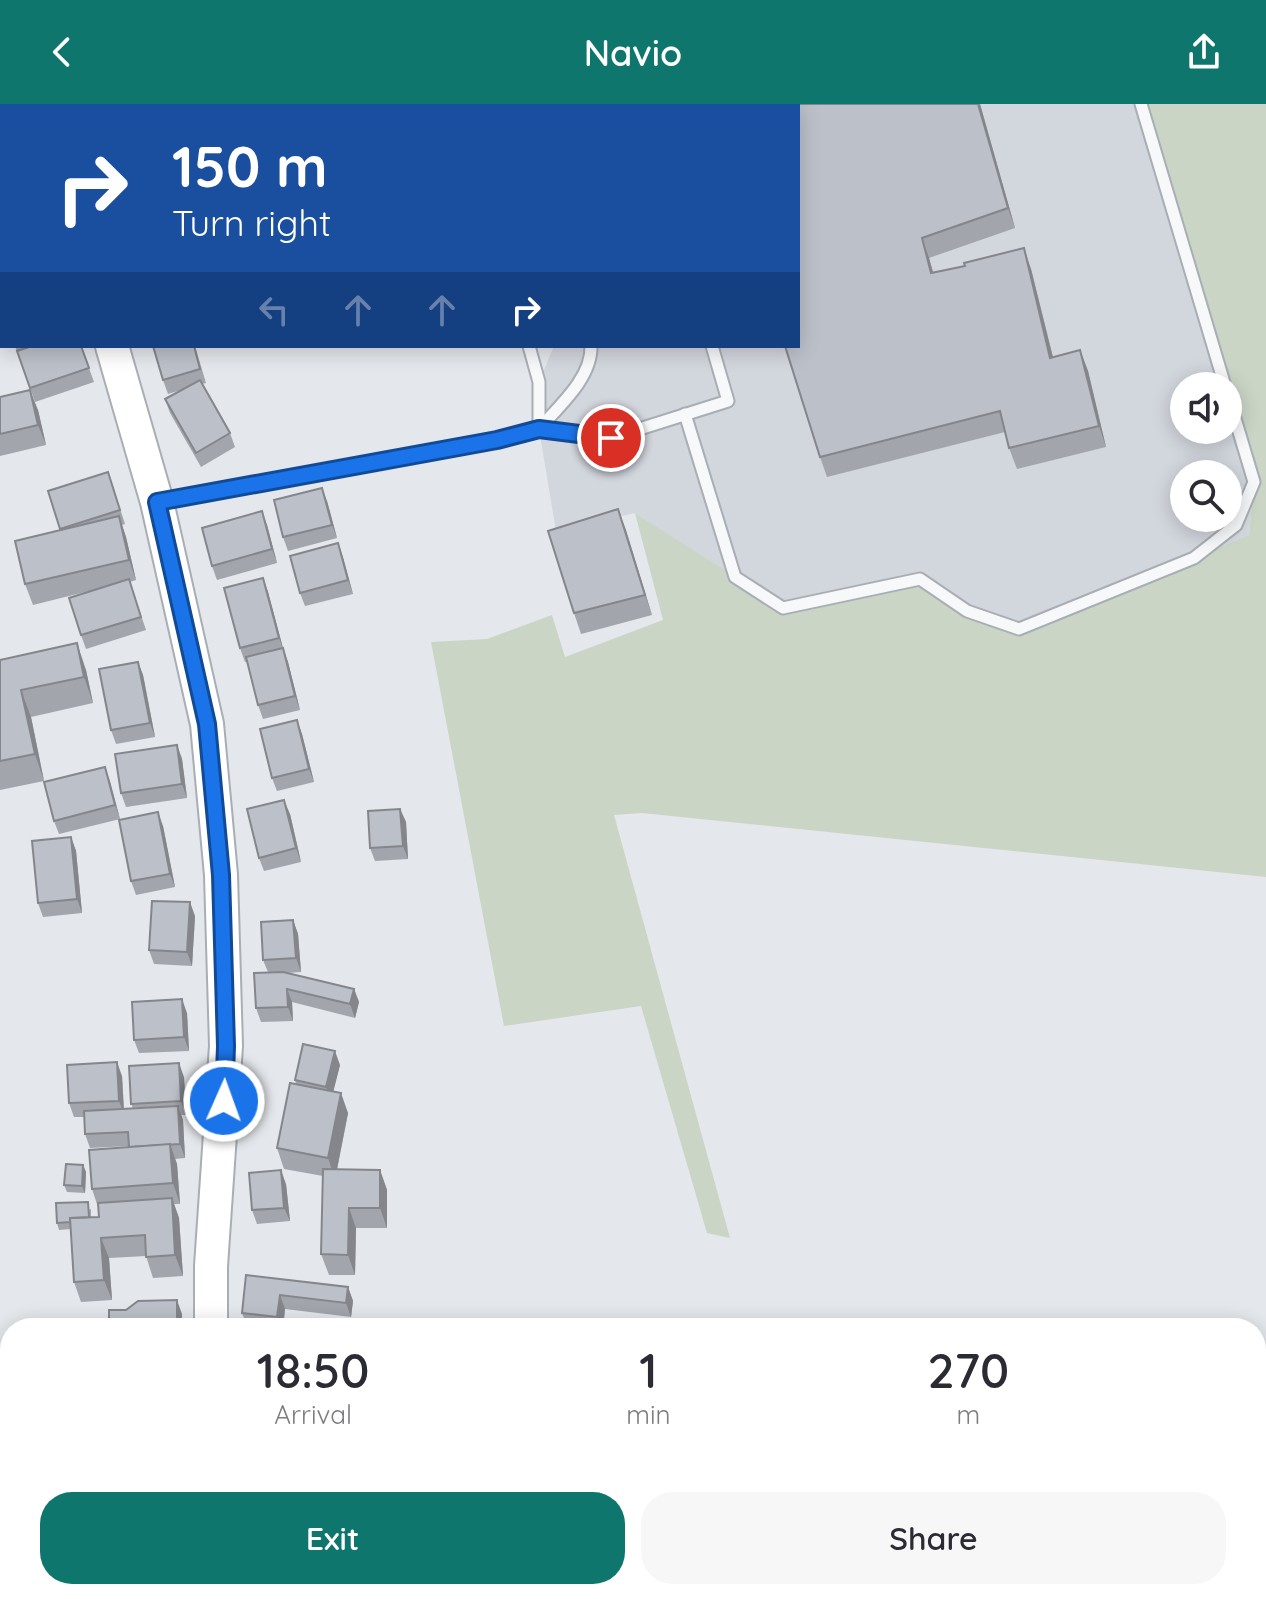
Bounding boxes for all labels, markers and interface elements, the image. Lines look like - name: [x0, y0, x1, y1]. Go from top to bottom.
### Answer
- icon: back: [40, 30, 84, 74]
- text: Navio: [584, 30, 682, 75]
- icon: share: [1182, 30, 1226, 74]
- text: 150 m: [172, 131, 328, 201]
- icon: right: [40, 136, 144, 240]
- text: Turn right: [172, 200, 331, 245]
- icon: left: [252, 288, 296, 332]
- icon: ahead: [336, 288, 380, 332]
- icon: ahead: [420, 288, 464, 332]
- icon: right: [504, 288, 548, 332]
- map controls: [1170, 372, 1242, 532]
- button: sound: [1170, 372, 1242, 444]
- pin: [577, 404, 645, 472]
- icon: arrive: [589, 416, 633, 460]
- button: search: [1170, 460, 1242, 532]
- position arrow: [182, 1059, 266, 1143]
- text: 18:50: [257, 1340, 369, 1400]
- text: 1: [639, 1340, 658, 1400]
- text: 270: [927, 1340, 1009, 1400]
- text: Arrival: [274, 1398, 352, 1431]
- text: min: [626, 1398, 671, 1431]
- text: m: [956, 1398, 980, 1431]
- button: Exit: [40, 1492, 625, 1584]
- button: Share: [641, 1492, 1226, 1584]

